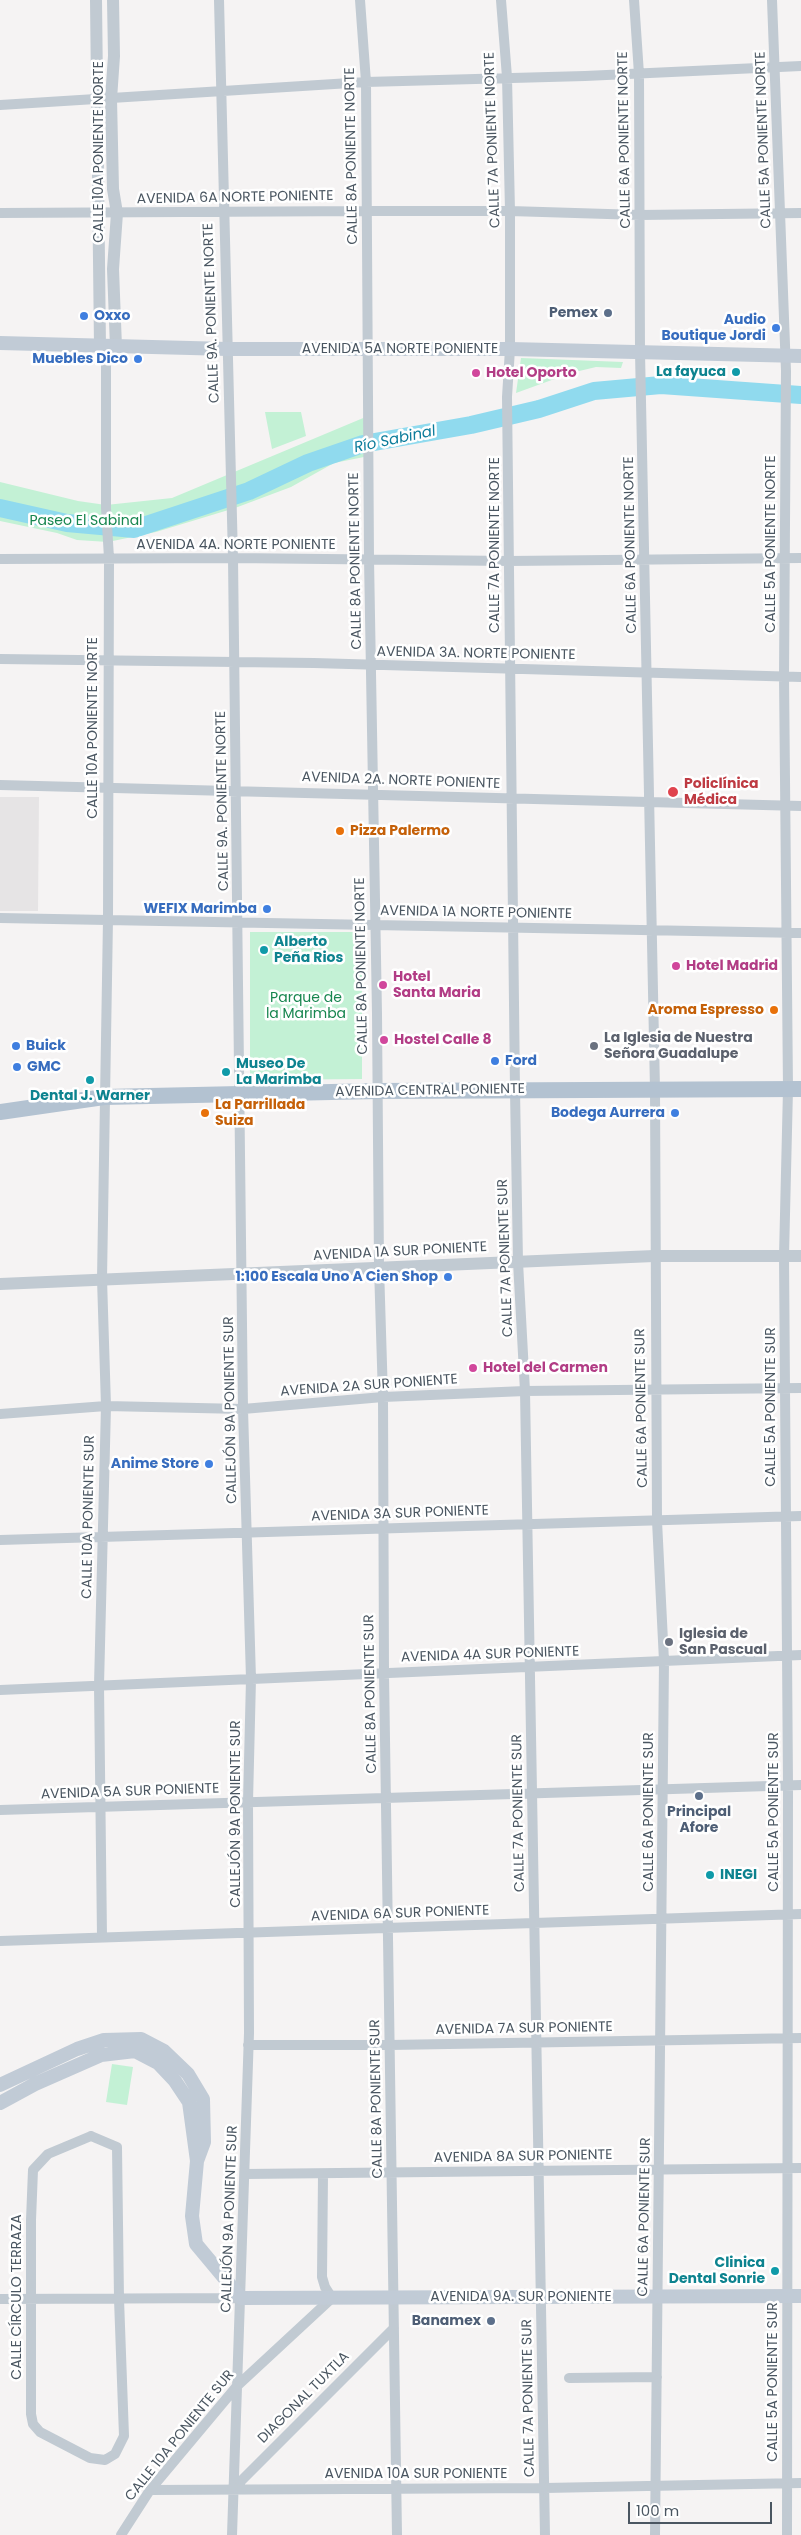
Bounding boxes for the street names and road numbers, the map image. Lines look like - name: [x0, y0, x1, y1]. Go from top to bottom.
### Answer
- street label: CALLE 6A PONIENTE NORTE: [615, 51, 635, 229]
- street label: CALLE 5A PONIENTE NORTE: [753, 51, 775, 229]
- street label: CALLE 7A PONIENTE NORTE: [482, 52, 504, 228]
- street label: CALLE 10A PONIENTE NORTE: [91, 61, 107, 243]
- street label: CALLE 8A PONIENTE NORTE: [342, 67, 362, 245]
- street label: AVENIDA 6A NORTE PONIENTE: [137, 188, 333, 208]
- street label: CALLE 9A. PONIENTE NORTE: [200, 223, 224, 403]
- street label: AVENIDA 5A NORTE PONIENTE: [302, 341, 498, 357]
- street label: CALLE 5A PONIENTE NORTE: [763, 455, 779, 633]
- street label: CALLE 6A PONIENTE NORTE: [621, 456, 641, 634]
- street label: CALLE 7A PONIENTE NORTE: [487, 457, 503, 633]
- street label: CALLE 8A PONIENTE NORTE: [346, 472, 366, 650]
- street label: AVENIDA 4A. NORTE PONIENTE: [136, 537, 336, 553]
- street label: CALLE 10A PONIENTE NORTE: [85, 637, 101, 819]
- street label: AVENIDA 3A. NORTE PONIENTE: [376, 644, 576, 664]
- street label: CALLE 9A. PONIENTE NORTE: [213, 711, 233, 891]
- street label: AVENIDA 2A. NORTE PONIENTE: [301, 769, 501, 793]
- street label: CALLE 8A PONIENTE NORTE: [352, 877, 372, 1055]
- street label: AVENIDA 1A NORTE PONIENTE: [380, 903, 572, 923]
- street label: AVENIDA CENTRAL PONIENTE: [335, 1081, 525, 1101]
- street label: CALLE 7A PONIENTE SUR: [495, 1179, 517, 1337]
- street label: AVENIDA 1A SUR PONIENTE: [313, 1239, 487, 1265]
- street label: CALLEJÓN 9A PONIENTE SUR: [221, 1316, 241, 1504]
- street label: CALLE 5A PONIENTE SUR: [763, 1327, 779, 1487]
- street label: CALLE 6A PONIENTE SUR: [632, 1328, 652, 1488]
- street label: AVENIDA 2A SUR PONIENTE: [280, 1371, 458, 1401]
- street label: CALLE 10A PONIENTE SUR: [79, 1435, 99, 1599]
- street label: AVENIDA 3A SUR PONIENTE: [311, 1502, 489, 1526]
- street label: CALLE 8A PONIENTE SUR: [361, 1614, 381, 1774]
- street label: AVENIDA 4A SUR PONIENTE: [401, 1643, 579, 1667]
- street label: CALLEJÓN 9A PONIENTE SUR: [228, 1720, 244, 1908]
- street label: CALLE 6A PONIENTE SUR: [641, 1732, 657, 1892]
- street label: CALLE 5A PONIENTE SUR: [766, 1732, 782, 1892]
- street label: CALLE 7A PONIENTE SUR: [509, 1734, 529, 1892]
- street label: AVENIDA 5A SUR PONIENTE: [41, 1780, 219, 1804]
- street label: AVENIDA 6A SUR PONIENTE: [310, 1902, 490, 1926]
- street label: CALLE 8A PONIENTE SUR: [367, 2019, 387, 2179]
- street label: AVENIDA 7A SUR PONIENTE: [435, 2019, 613, 2039]
- street label: CALLEJÓN 9A PONIENTE SUR: [218, 2125, 242, 2313]
- street label: CALLE 6A PONIENTE SUR: [635, 2137, 655, 2297]
- street label: AVENIDA 8A SUR PONIENTE: [434, 2147, 612, 2167]
- street label: CALLE CÍRCULO TERRAZA: [9, 2214, 25, 2380]
- street label: AVENIDA 9A. SUR PONIENTE: [430, 2289, 612, 2305]
- street label: CALLE 5A PONIENTE SUR: [765, 2302, 781, 2462]
- street label: CALLE 7A PONIENTE SUR: [519, 2319, 539, 2477]
- street label: DIAGONAL TUXTLA: [255, 2349, 353, 2447]
- street label: CALLE 10A PONIENTE SUR: [122, 2367, 238, 2505]
- street label: AVENIDA 10A SUR PONIENTE: [325, 2466, 507, 2482]

